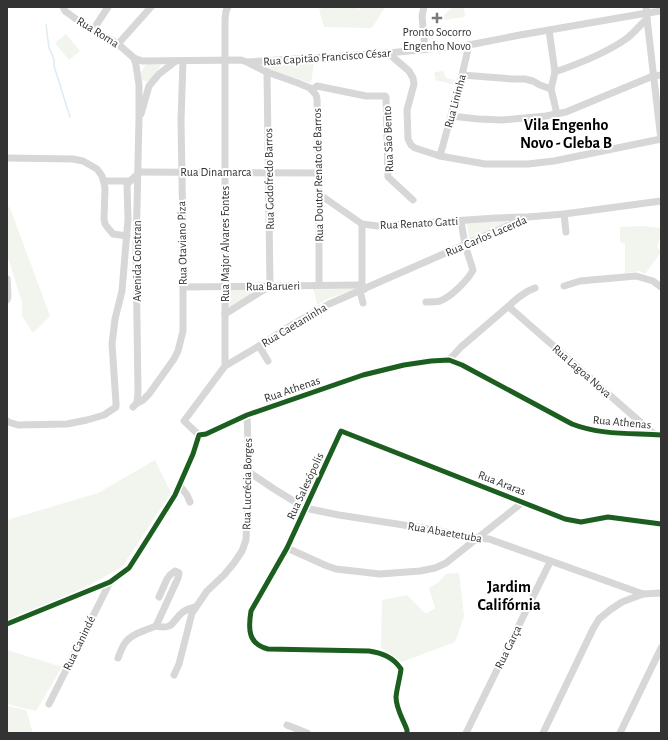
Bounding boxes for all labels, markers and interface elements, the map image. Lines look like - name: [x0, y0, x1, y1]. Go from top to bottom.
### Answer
- marker: Pronto Socorro Engenho Novo: [431, 12, 443, 24]
- street label: Rua Roma: [75, 14, 122, 50]
- place label: Pronto Socorro Engenho Novo: [403, 26, 471, 52]
- street label: Rua Capitão Francisco César: [263, 47, 391, 67]
- street label: Rua Lininha: [442, 72, 468, 129]
- street label: Rua São Bento: [381, 105, 395, 172]
- street label: Rua Doutor Renato de Barros: [311, 108, 325, 242]
- district label: Vila Engenho Novo - Gleba B: [520, 117, 612, 151]
- street label: Rua Godofredo Barros: [262, 128, 276, 230]
- street label: Rua Dinamarca: [180, 166, 252, 178]
- street label: Rua Major Alvares Fontes: [219, 186, 232, 302]
- street label: Rua Otaviano Piza: [175, 200, 189, 285]
- street label: Rua Carlos Lacerda: [444, 213, 529, 259]
- street label: Rua Renato Gatti: [380, 215, 458, 231]
- street label: Avenida Constran: [131, 220, 143, 302]
- street label: Rua Barueri: [246, 280, 300, 292]
- street label: Rua Caetaninha: [259, 301, 329, 349]
- street label: Rua Lagoa Nova: [550, 342, 614, 400]
- street label: Rua Athenas: [262, 374, 322, 404]
- street label: Rua Athenas: [592, 413, 652, 431]
- street label: Rua Lucrécia Borges: [240, 438, 254, 530]
- street label: Rua Salesópolis: [284, 451, 326, 521]
- street label: Rua Araras: [477, 468, 527, 498]
- street label: Rua Abaetetuba: [407, 520, 483, 545]
- district label: Jardim Califórnia: [477, 579, 541, 613]
- street label: Rua Canindé: [61, 614, 97, 672]
- street label: Rua Garça: [492, 623, 524, 671]

